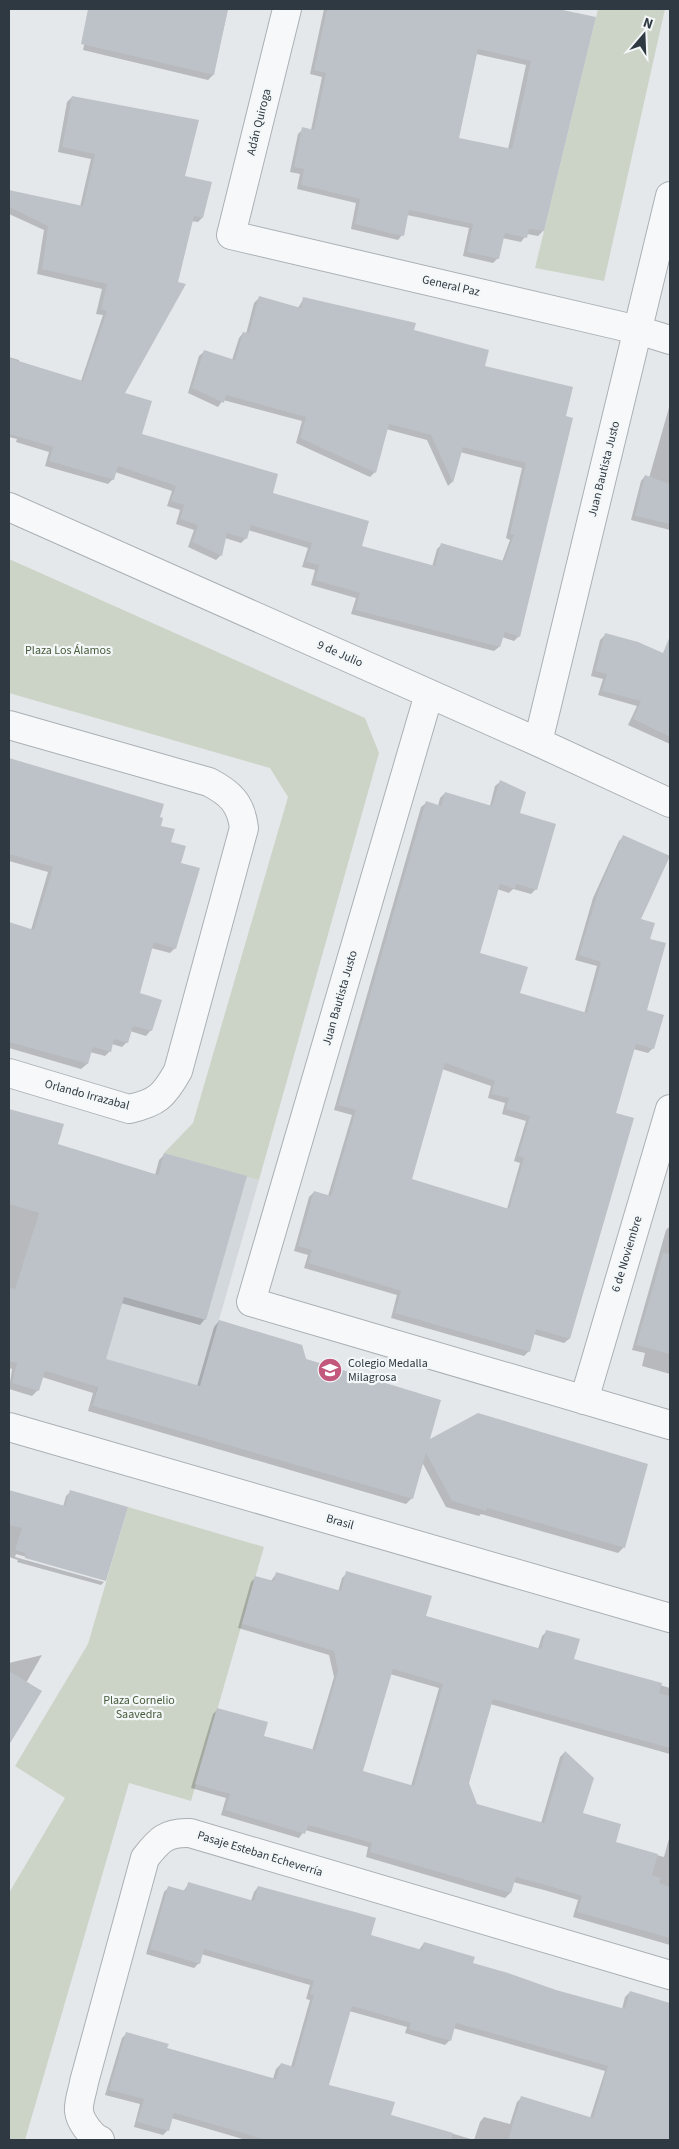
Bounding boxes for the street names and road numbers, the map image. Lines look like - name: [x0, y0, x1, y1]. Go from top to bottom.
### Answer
- street label: Adán Quiroga: [243, 87, 275, 157]
- street label: General Paz: [420, 271, 482, 301]
- street label: Juan Bautista Justo: [584, 419, 624, 519]
- street label: 9 de Julio: [315, 636, 365, 672]
- street label: Juan Bautista Justo: [318, 948, 362, 1048]
- street label: Orlando Irrazabal: [43, 1076, 131, 1114]
- street label: 6 de Noviembre: [607, 1214, 647, 1294]
- street label: Brasil: [324, 1510, 356, 1534]
- street label: Pasaje Esteban Echeverría: [195, 1827, 325, 1881]

